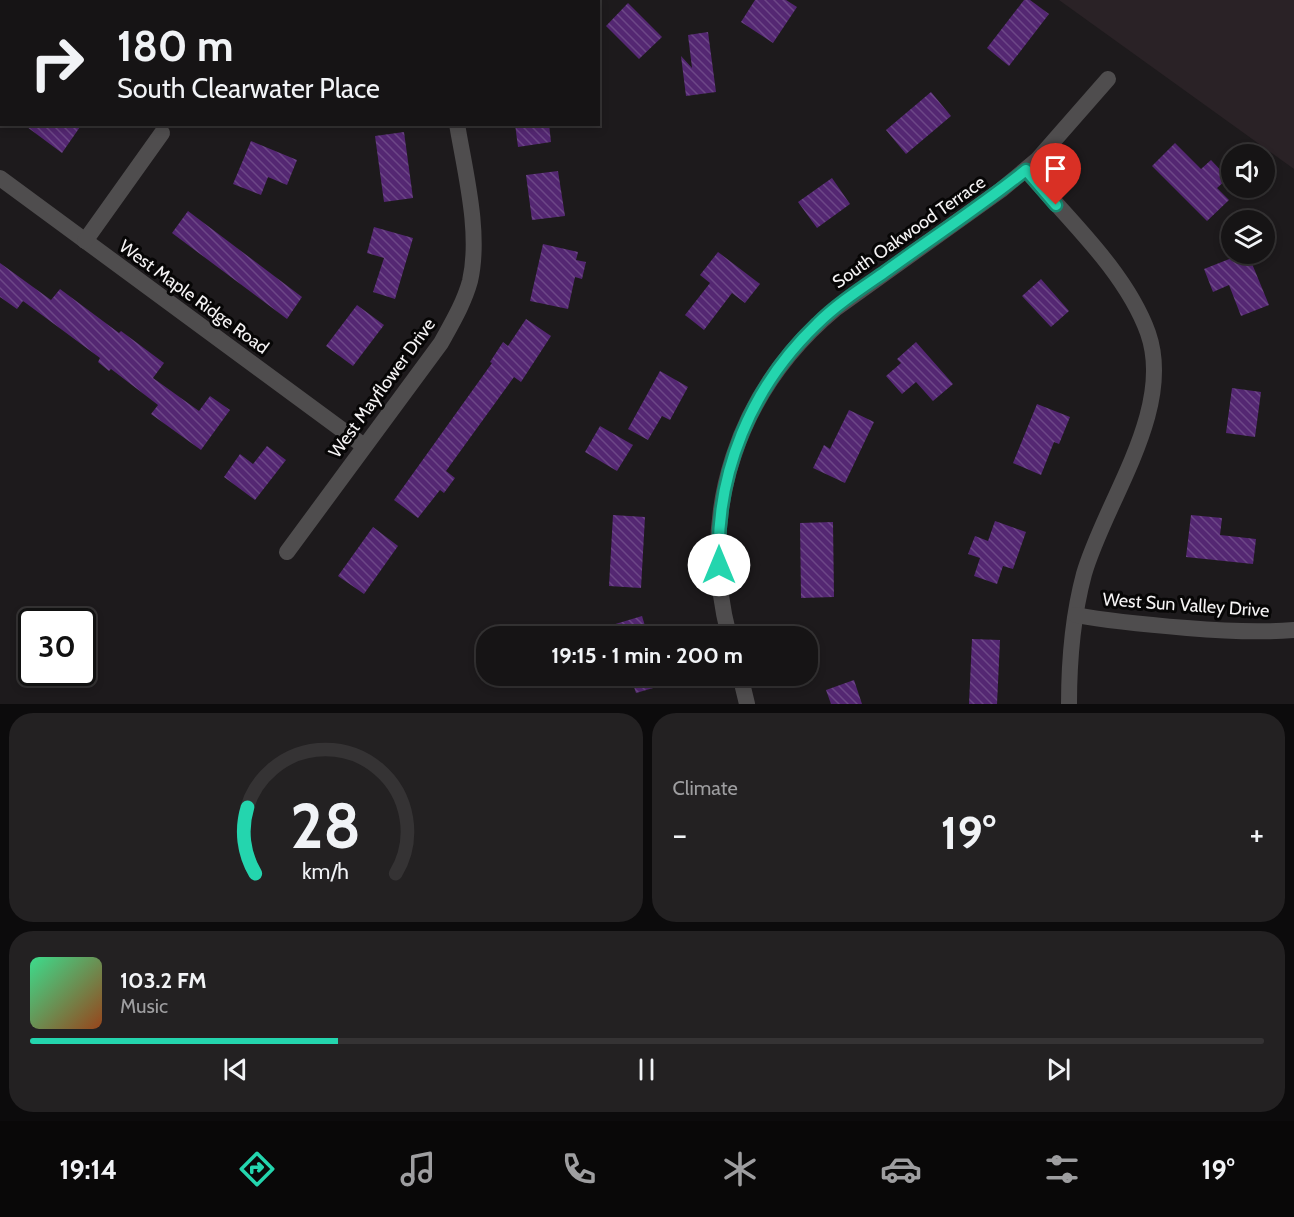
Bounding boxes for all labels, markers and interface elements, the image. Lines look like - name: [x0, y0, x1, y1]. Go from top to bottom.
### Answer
- text: 180 m: [117, 20, 233, 72]
- icon: right: [18, 24, 96, 102]
- text: South Clearwater Place: [117, 72, 380, 105]
- pin: [1030, 143, 1081, 205]
- map controls: [1221, 144, 1275, 264]
- button: sound: [1221, 144, 1275, 198]
- icon: arrive: [1039, 152, 1072, 185]
- street label: South Oakwood Terrace: [828, 171, 990, 293]
- button: layers: [1221, 210, 1275, 264]
- street label: West Maple Ridge Road: [115, 235, 273, 359]
- street label: West Mayflower Drive: [324, 314, 440, 462]
- position arrow: [687, 533, 751, 597]
- street label: West Sun Valley Drive: [1102, 588, 1270, 622]
- speed limit sign: 30: [18, 608, 96, 686]
- text: 19:15 · 1 min · 200 m: [551, 642, 743, 669]
- text: Climate: [673, 776, 738, 800]
- text: 28: [290, 788, 361, 864]
- text: 19°: [941, 806, 996, 860]
- text: −: [673, 814, 687, 854]
- text: +: [1249, 814, 1264, 854]
- text: km/h: [302, 859, 349, 885]
- text: 103.2 FM: [120, 967, 207, 994]
- text: Music: [120, 994, 168, 1018]
- icon: previous: [219, 1053, 252, 1086]
- icon: pause: [630, 1053, 663, 1086]
- icon: next: [1042, 1053, 1075, 1086]
- icon: directions: [236, 1148, 278, 1190]
- icon: music: [397, 1148, 439, 1190]
- icon: phone: [558, 1148, 600, 1190]
- icon: climate: [719, 1148, 761, 1190]
- icon: car: [880, 1148, 922, 1190]
- icon: filters: [1041, 1148, 1083, 1190]
- text: 19:14: [59, 1153, 117, 1186]
- text: 19°: [1202, 1153, 1235, 1186]

